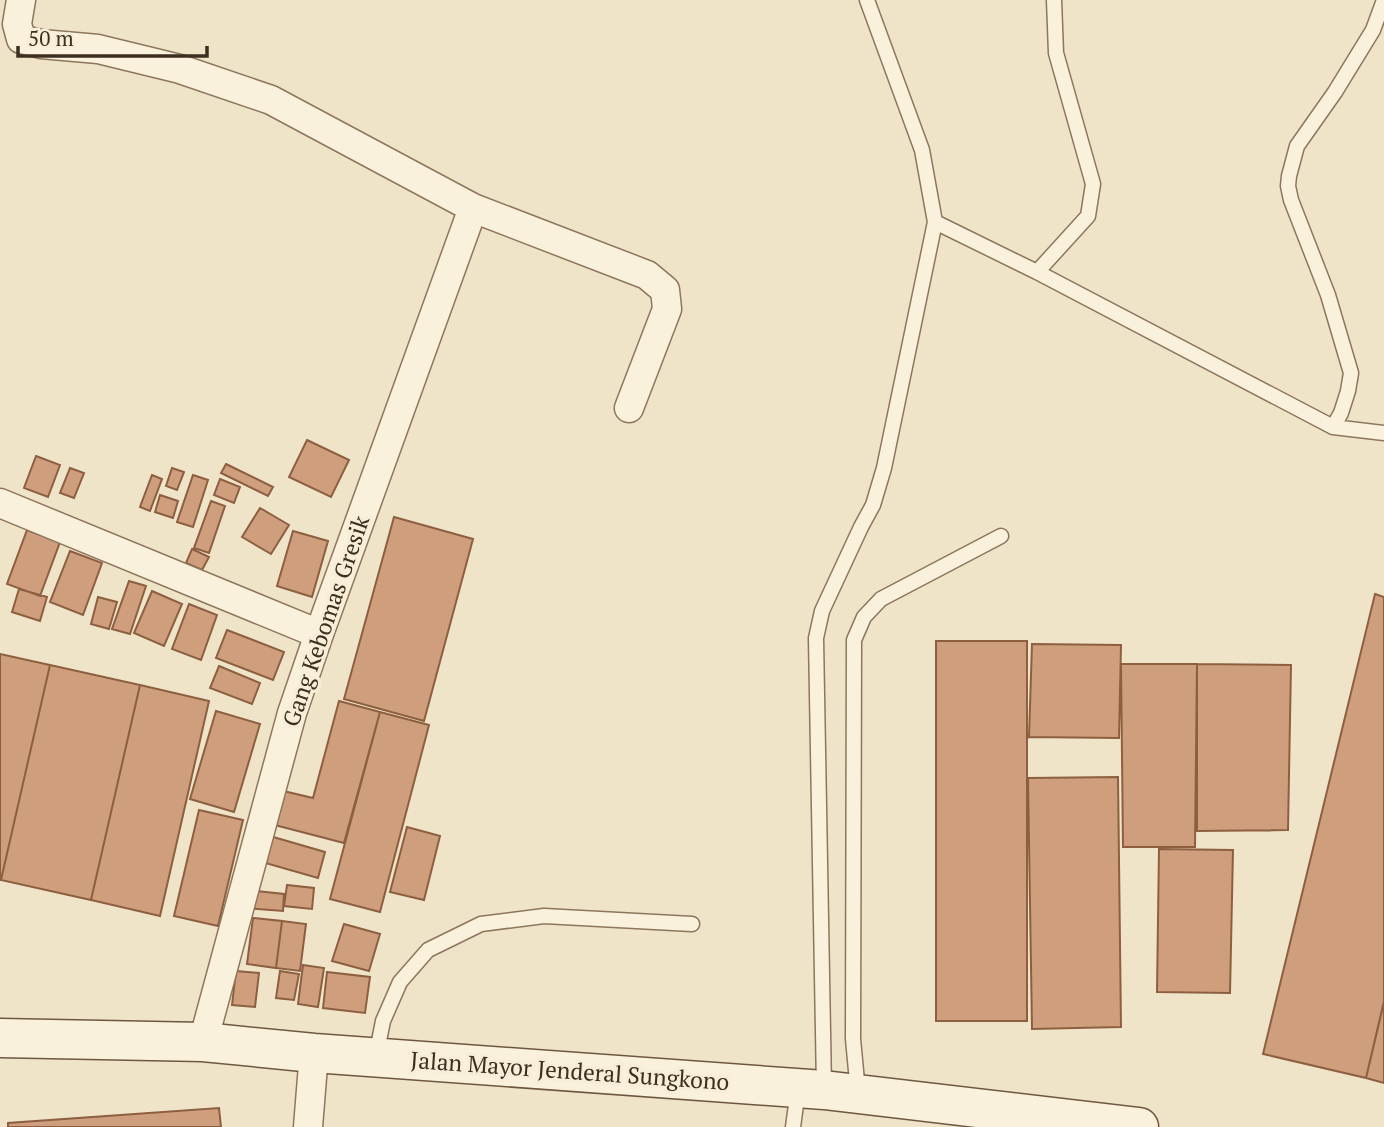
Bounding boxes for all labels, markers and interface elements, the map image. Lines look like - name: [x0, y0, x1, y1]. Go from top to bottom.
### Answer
- scale bar: [18, 14, 206, 58]
- text: 50 m: [28, 24, 74, 52]
- street label: Gang Kebomas Gresik: [275, 511, 376, 731]
- street label: Jalan Mayor Jenderal Sungkono: [410, 1044, 730, 1097]

